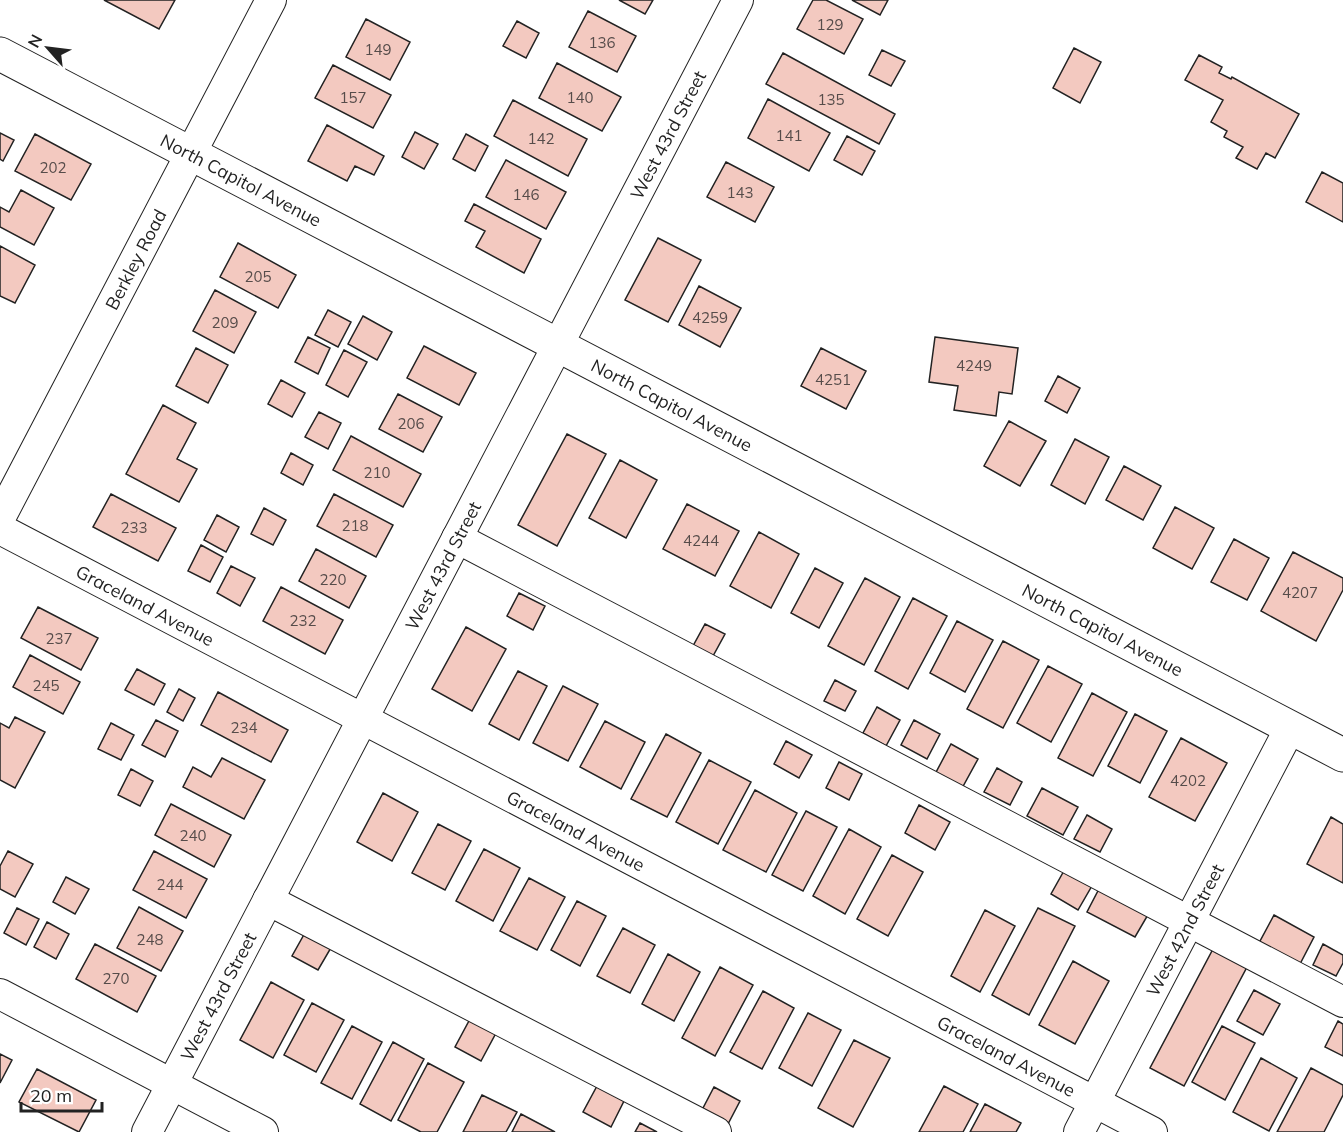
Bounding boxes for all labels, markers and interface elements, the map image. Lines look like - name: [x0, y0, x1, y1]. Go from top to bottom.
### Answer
- house number: 129: [816, 15, 844, 34]
- north arrow: [18, 18, 78, 78]
- text: N: [23, 31, 46, 51]
- house number: 136: [588, 33, 616, 52]
- house number: 149: [364, 40, 392, 59]
- street label: West 43rd Street: [625, 66, 711, 203]
- house number: 157: [339, 88, 367, 107]
- house number: 140: [566, 88, 594, 107]
- house number: 135: [817, 90, 845, 109]
- house number: 141: [775, 126, 803, 145]
- street label: North Capitol Avenue: [157, 128, 326, 231]
- house number: 142: [527, 129, 555, 148]
- house number: 202: [39, 158, 67, 177]
- house number: 143: [726, 183, 754, 202]
- house number: 146: [512, 185, 540, 204]
- street label: Berkley Road: [100, 205, 171, 313]
- house number: 205: [244, 267, 272, 286]
- house number: 4259: [692, 308, 728, 327]
- house number: 209: [211, 313, 239, 332]
- street label: North Capitol Avenue: [588, 353, 756, 456]
- house number: 4249: [956, 356, 992, 375]
- house number: 4251: [815, 370, 851, 389]
- house number: 206: [397, 414, 425, 433]
- house number: 210: [363, 463, 391, 482]
- street label: West 43rd Street: [400, 497, 486, 634]
- house number: 218: [341, 516, 369, 535]
- house number: 233: [120, 518, 148, 537]
- house number: 4244: [683, 531, 719, 550]
- street label: Graceland Avenue: [72, 559, 218, 651]
- house number: 220: [319, 570, 347, 589]
- street label: North Capitol Avenue: [1018, 578, 1187, 681]
- house number: 4207: [1282, 583, 1318, 602]
- house number: 232: [289, 611, 317, 630]
- house number: 237: [45, 629, 73, 648]
- house number: 245: [32, 676, 60, 695]
- house number: 234: [230, 718, 258, 737]
- house number: 4202: [1170, 771, 1206, 790]
- street label: Graceland Avenue: [503, 785, 649, 876]
- house number: 240: [179, 826, 207, 845]
- street label: West 42nd Street: [1141, 860, 1229, 1000]
- house number: 244: [156, 875, 184, 894]
- street label: West 43rd Street: [175, 928, 261, 1065]
- house number: 248: [136, 930, 164, 949]
- house number: 270: [102, 969, 130, 988]
- street label: Graceland Avenue: [933, 1010, 1080, 1101]
- scale bar: [21, 1075, 102, 1113]
- text: 20 m: [30, 1084, 72, 1107]

